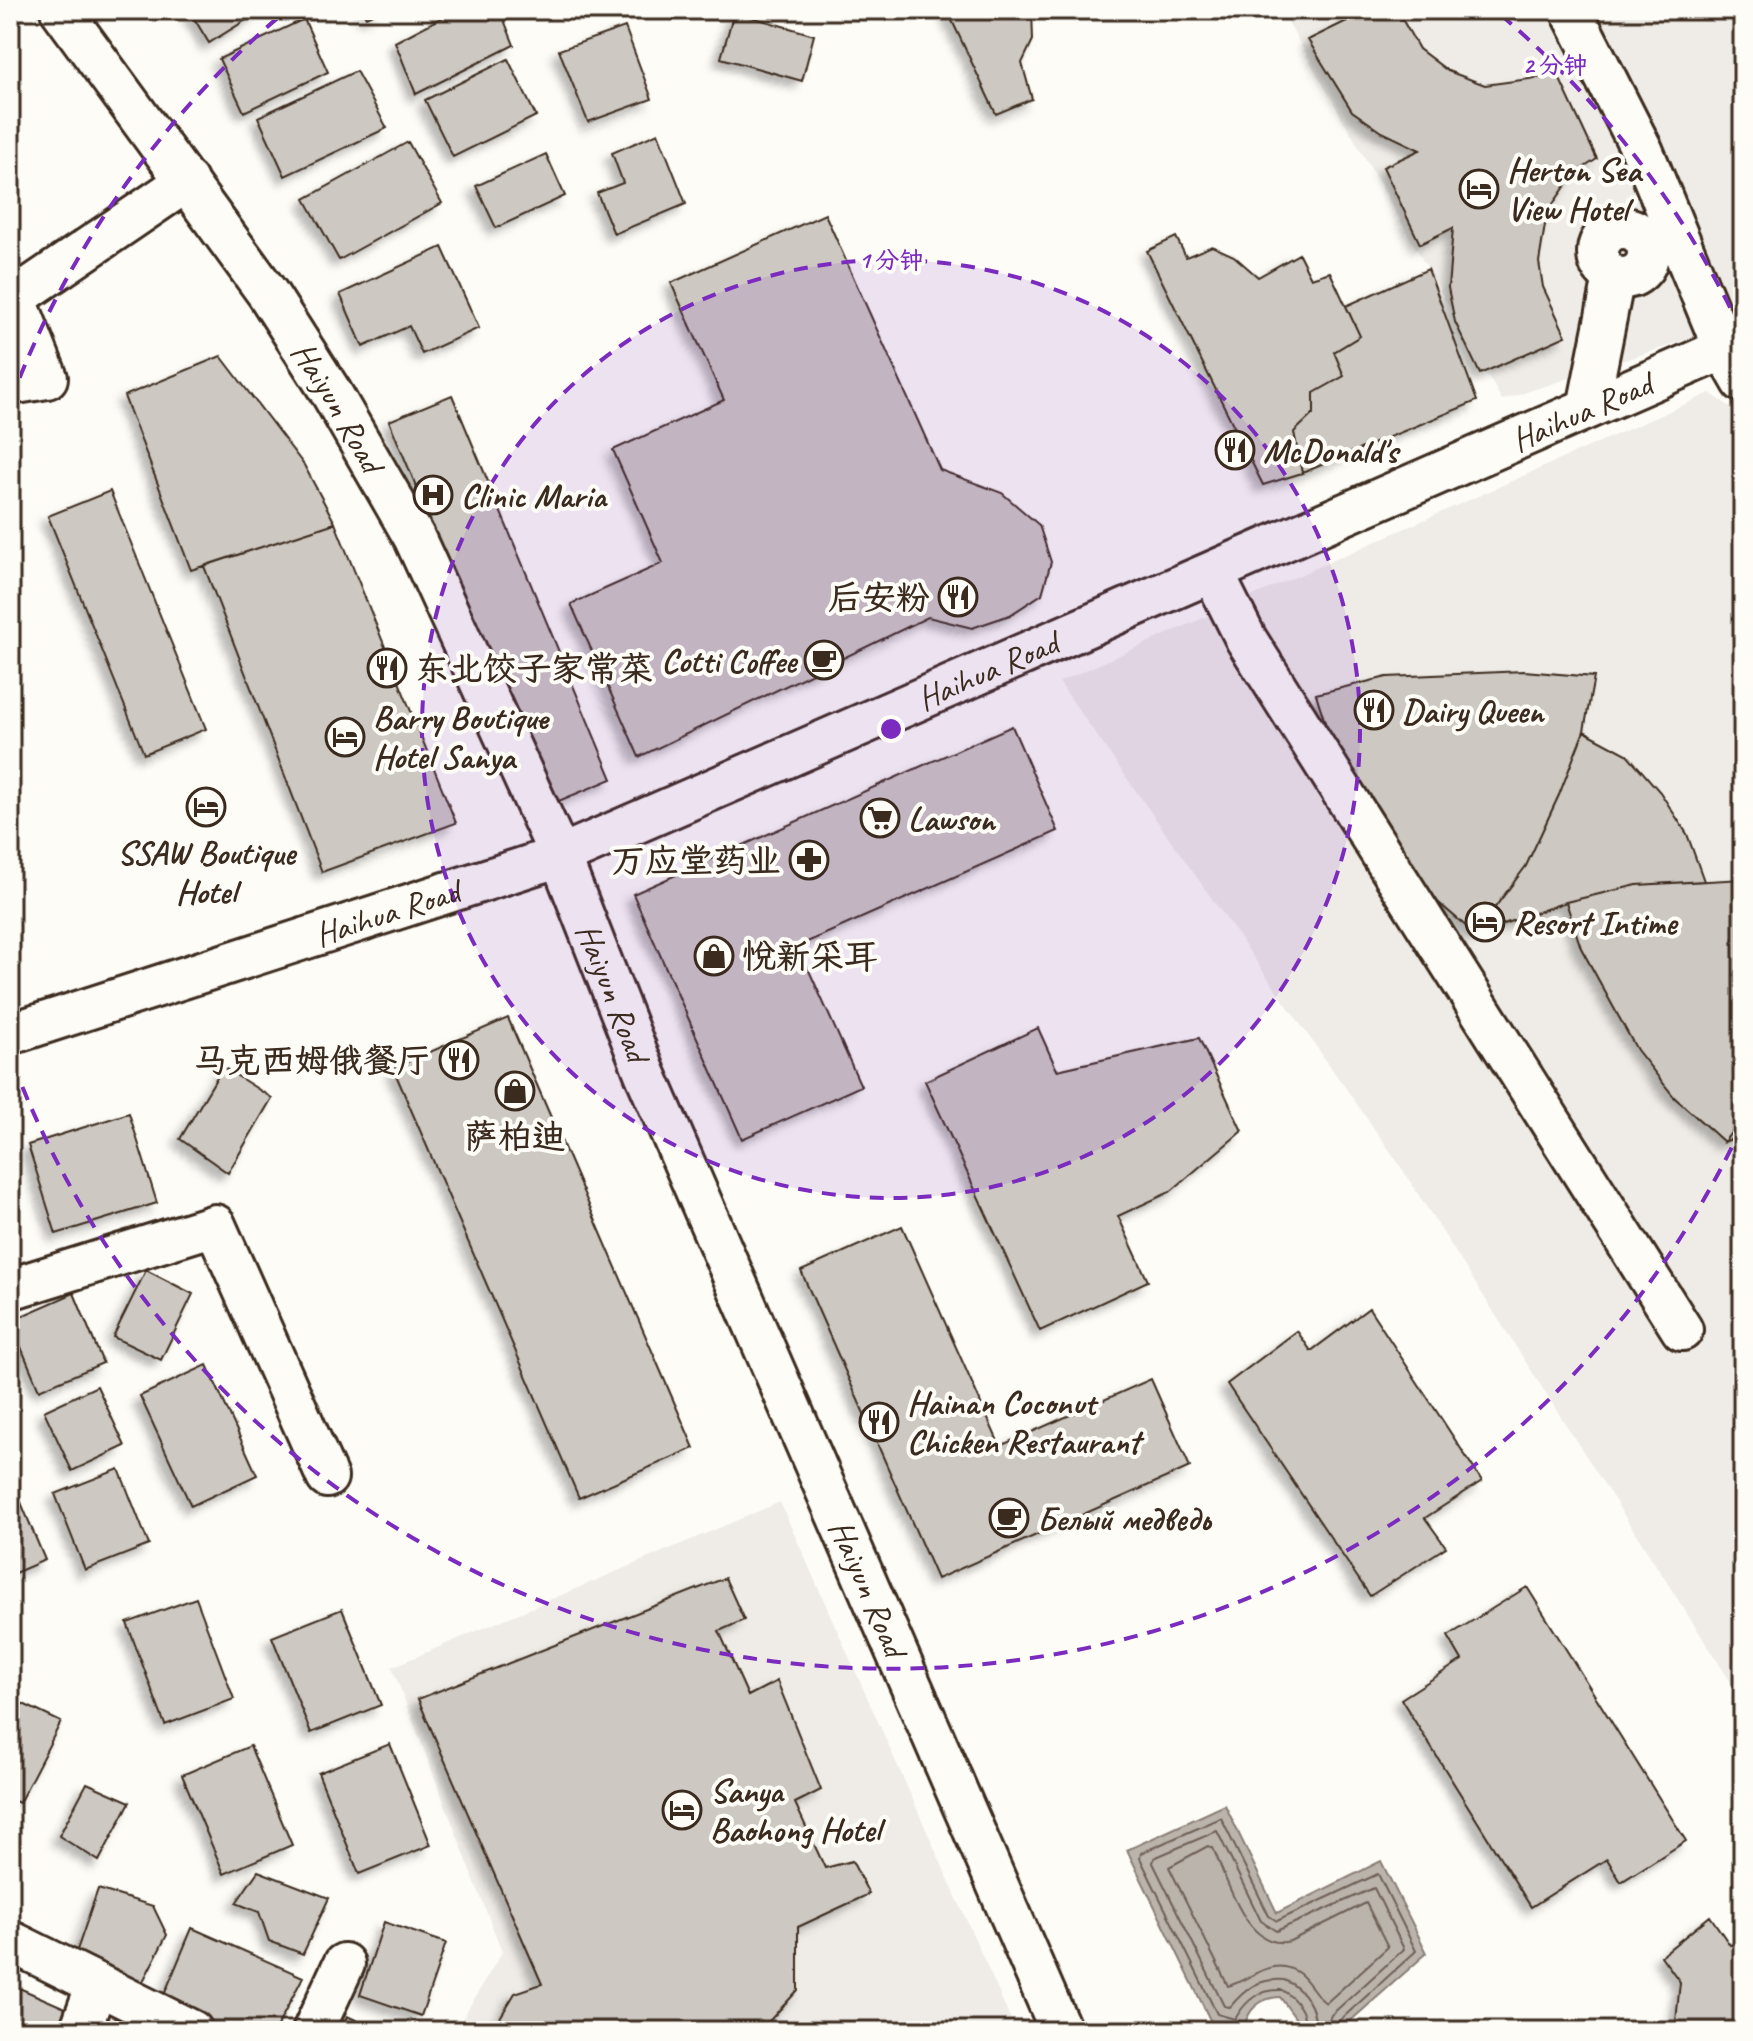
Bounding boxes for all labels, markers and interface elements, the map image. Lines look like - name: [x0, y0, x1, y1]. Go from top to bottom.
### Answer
- text: 2 分钟: [1523, 50, 1587, 80]
- place label: Herton Sea View Hotel: [1507, 148, 1644, 230]
- hotel icon: Herton Sea View Hotel: [1458, 168, 1500, 210]
- text: 1 分钟: [859, 245, 923, 275]
- street label: Haiyun Road: [282, 333, 396, 484]
- street label: Haihua Road: [1504, 360, 1662, 461]
- restaurant icon: McDonald's: [1214, 429, 1256, 471]
- place label: McDonald's: [1263, 429, 1401, 472]
- hospital icon: Clinic Maria: [412, 474, 454, 516]
- place label: Clinic Maria: [461, 474, 609, 517]
- place label: 后安粉: [828, 576, 930, 619]
- restaurant icon: 后安粉: [937, 576, 979, 618]
- street label: Haihua Road: [910, 619, 1068, 719]
- place label: Cotti Coffee: [661, 639, 799, 682]
- cafe icon: Cotti Coffee: [803, 639, 845, 681]
- restaurant icon: 东北饺子家常菜: [366, 647, 408, 689]
- place label: 东北饺子家常菜: [415, 647, 653, 690]
- restaurant icon: Dairy Queen: [1353, 689, 1395, 731]
- place label: Dairy Queen: [1402, 689, 1546, 732]
- place label: Barry Boutique Hotel Sanya: [373, 696, 550, 778]
- centre of rings: [877, 715, 905, 743]
- hotel icon: Barry Boutique Hotel Sanya: [324, 716, 366, 758]
- hotel icon: SSAW Boutique Hotel: [185, 786, 227, 828]
- supermarket icon: Lawson: [859, 797, 901, 839]
- place label: Lawson: [908, 797, 997, 840]
- place label: SSAW Boutique Hotel: [117, 831, 298, 913]
- place label: 万应堂药业: [611, 839, 781, 882]
- pharmacy icon: 万应堂药业: [788, 839, 830, 881]
- street label: Haihua Road: [309, 867, 469, 955]
- hotel icon: Resort Intime: [1464, 901, 1506, 943]
- place label: Resort Intime: [1513, 901, 1679, 944]
- street label: Haiyun Road: [567, 917, 661, 1072]
- shop icon: 悦新采耳: [693, 935, 735, 977]
- place label: 悦新采耳: [742, 935, 878, 978]
- place label: 马克西姆俄餐厅: [193, 1039, 431, 1082]
- restaurant icon: 马克西姆俄餐厅: [438, 1039, 480, 1081]
- shop icon: 萨柏迪: [494, 1070, 536, 1112]
- place label: 萨柏迪: [464, 1115, 566, 1158]
- place label: Hainan Coconut Chicken Restaurant: [907, 1381, 1145, 1463]
- restaurant icon: Hainan Coconut Chicken Restaurant: [858, 1401, 900, 1443]
- cafe icon: Белый медведь: [988, 1497, 1030, 1539]
- place label: Белый медведь: [1037, 1497, 1213, 1540]
- street label: Haiyun Road: [820, 1513, 919, 1667]
- place label: Sanya Baohong Hotel: [710, 1769, 886, 1851]
- hotel icon: Sanya Baohong Hotel: [661, 1789, 703, 1831]

